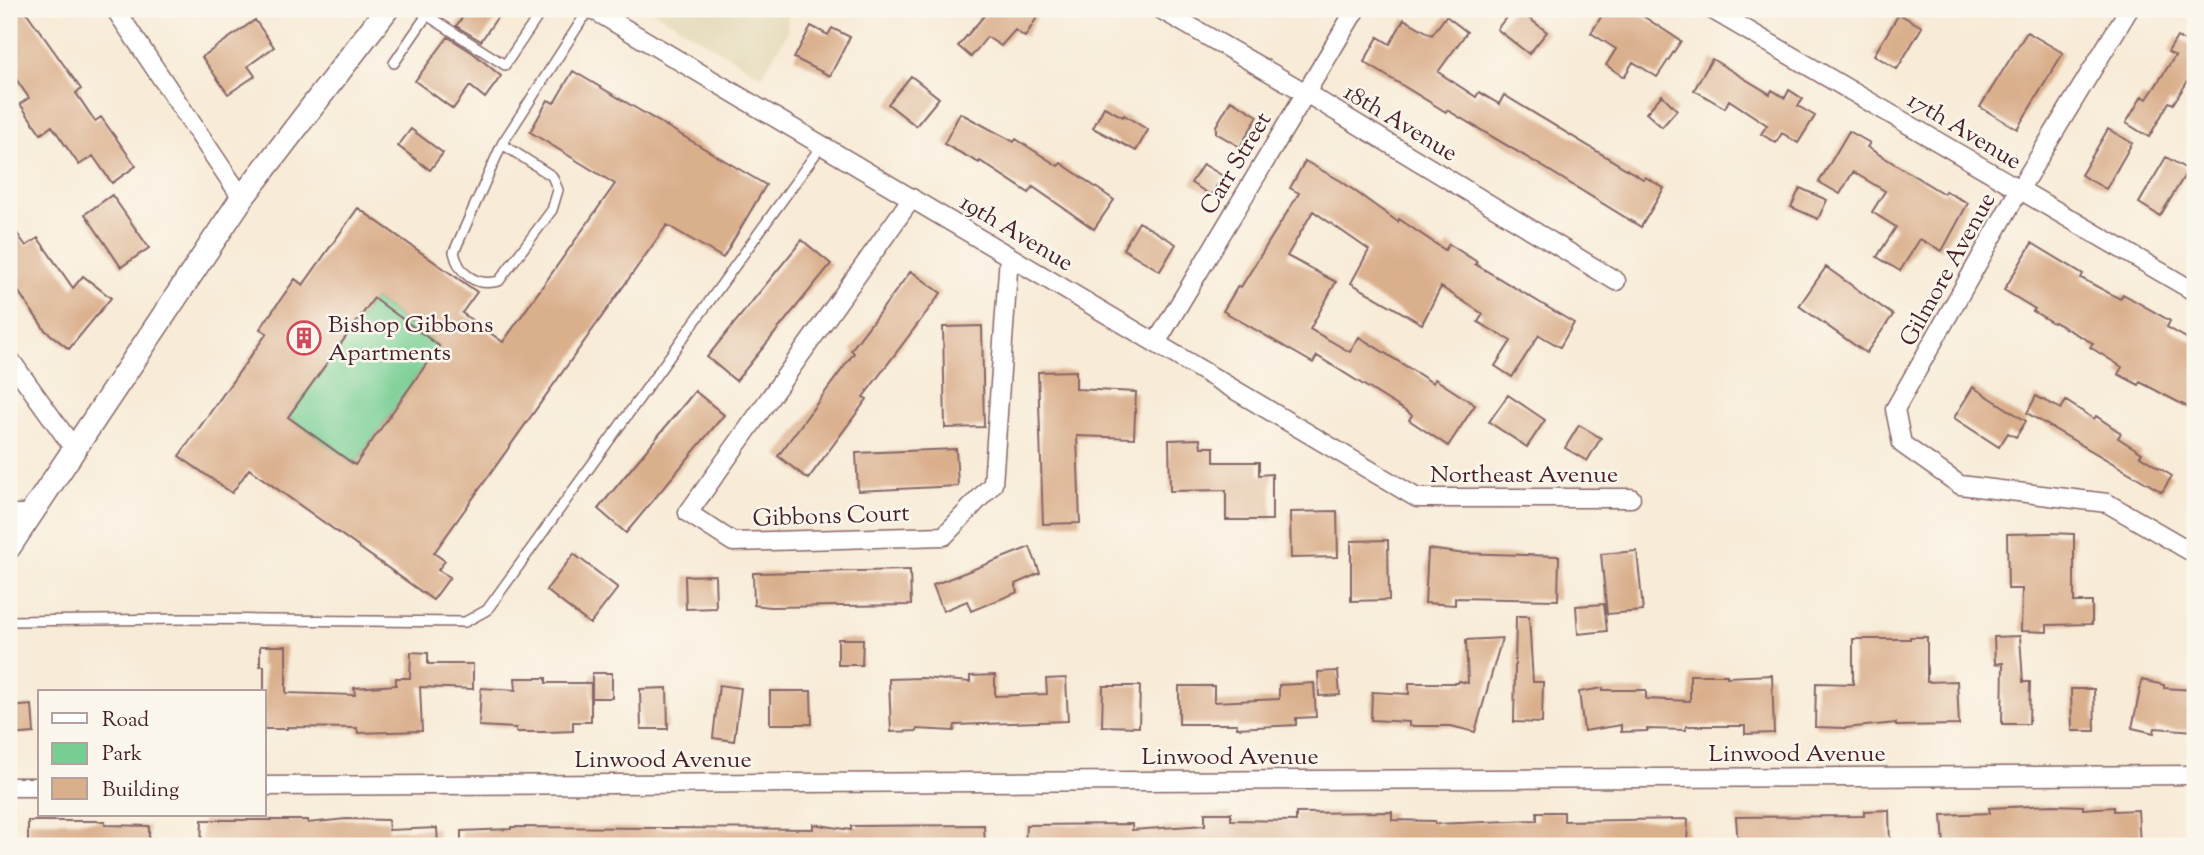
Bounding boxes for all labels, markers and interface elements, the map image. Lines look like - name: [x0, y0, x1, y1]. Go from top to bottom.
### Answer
- street label: 18th Avenue: [1336, 76, 1463, 171]
- street label: 17th Avenue: [1900, 84, 2027, 179]
- street label: Carr Street: [1193, 106, 1281, 222]
- street label: 19th Avenue: [953, 186, 1079, 281]
- street label: Gilmore Avenue: [1892, 187, 2005, 353]
- place label: Bishop Gibbons Apartments: [328, 309, 494, 371]
- building icon: Bishop Gibbons Apartments: [285, 319, 323, 357]
- street label: Northeast Avenue: [1430, 459, 1618, 493]
- street label: Gibbons Court: [752, 497, 910, 537]
- legend: [38, 690, 266, 816]
- text: Road: [102, 706, 149, 736]
- street label: Linwood Avenue: [1708, 738, 1886, 772]
- text: Park: [102, 740, 143, 770]
- street label: Linwood Avenue: [1141, 741, 1319, 775]
- street label: Linwood Avenue: [574, 744, 752, 778]
- text: Building: [102, 776, 179, 806]

